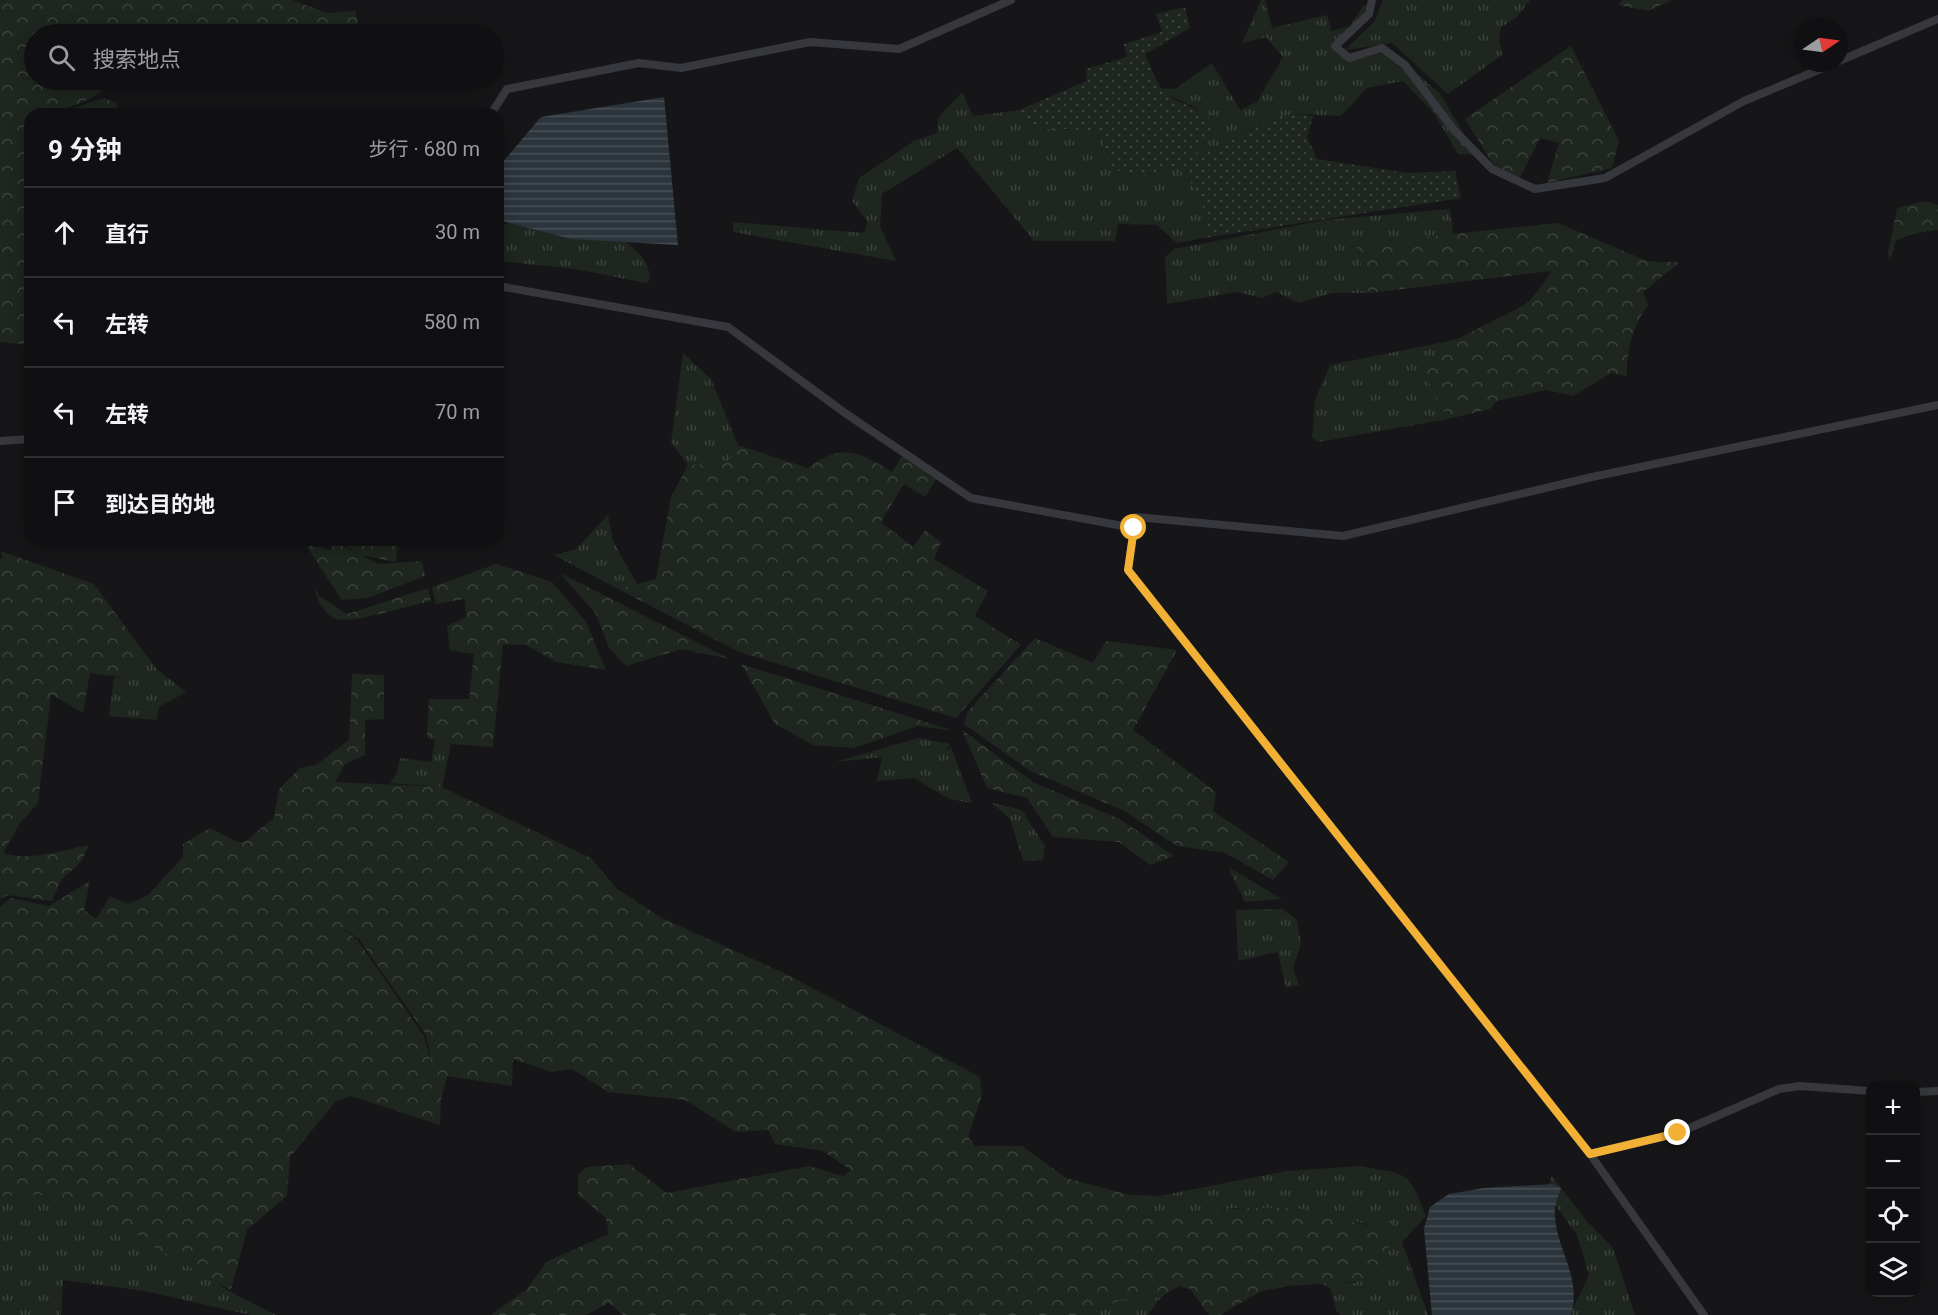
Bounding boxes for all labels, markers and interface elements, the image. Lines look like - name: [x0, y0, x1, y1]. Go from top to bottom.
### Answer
- north arrow: [1794, 18, 1848, 72]
- search box: [24, 24, 504, 90]
- icon: search: [45, 41, 78, 74]
- text: 搜索地点: [93, 47, 181, 72]
- text: 9 分钟: [48, 135, 121, 165]
- text: 步行 · 680 m: [369, 137, 480, 161]
- icon: ahead: [48, 216, 81, 249]
- text: 30 m: [435, 220, 480, 244]
- text: 直行: [105, 222, 149, 247]
- icon: left: [48, 306, 81, 339]
- text: 580 m: [424, 310, 480, 334]
- text: 左转: [105, 312, 149, 337]
- icon: left: [48, 396, 81, 429]
- text: 70 m: [435, 400, 480, 424]
- text: 左转: [105, 402, 149, 427]
- icon: arrive: [48, 486, 81, 519]
- text: 到达目的地: [105, 492, 215, 517]
- route start: [1120, 514, 1146, 540]
- map controls: [1866, 1081, 1920, 1297]
- button: +: [1866, 1081, 1920, 1135]
- route end: [1664, 1119, 1690, 1145]
- button: −: [1866, 1135, 1920, 1189]
- button: locate: [1866, 1189, 1920, 1243]
- button: layers: [1866, 1243, 1920, 1297]

